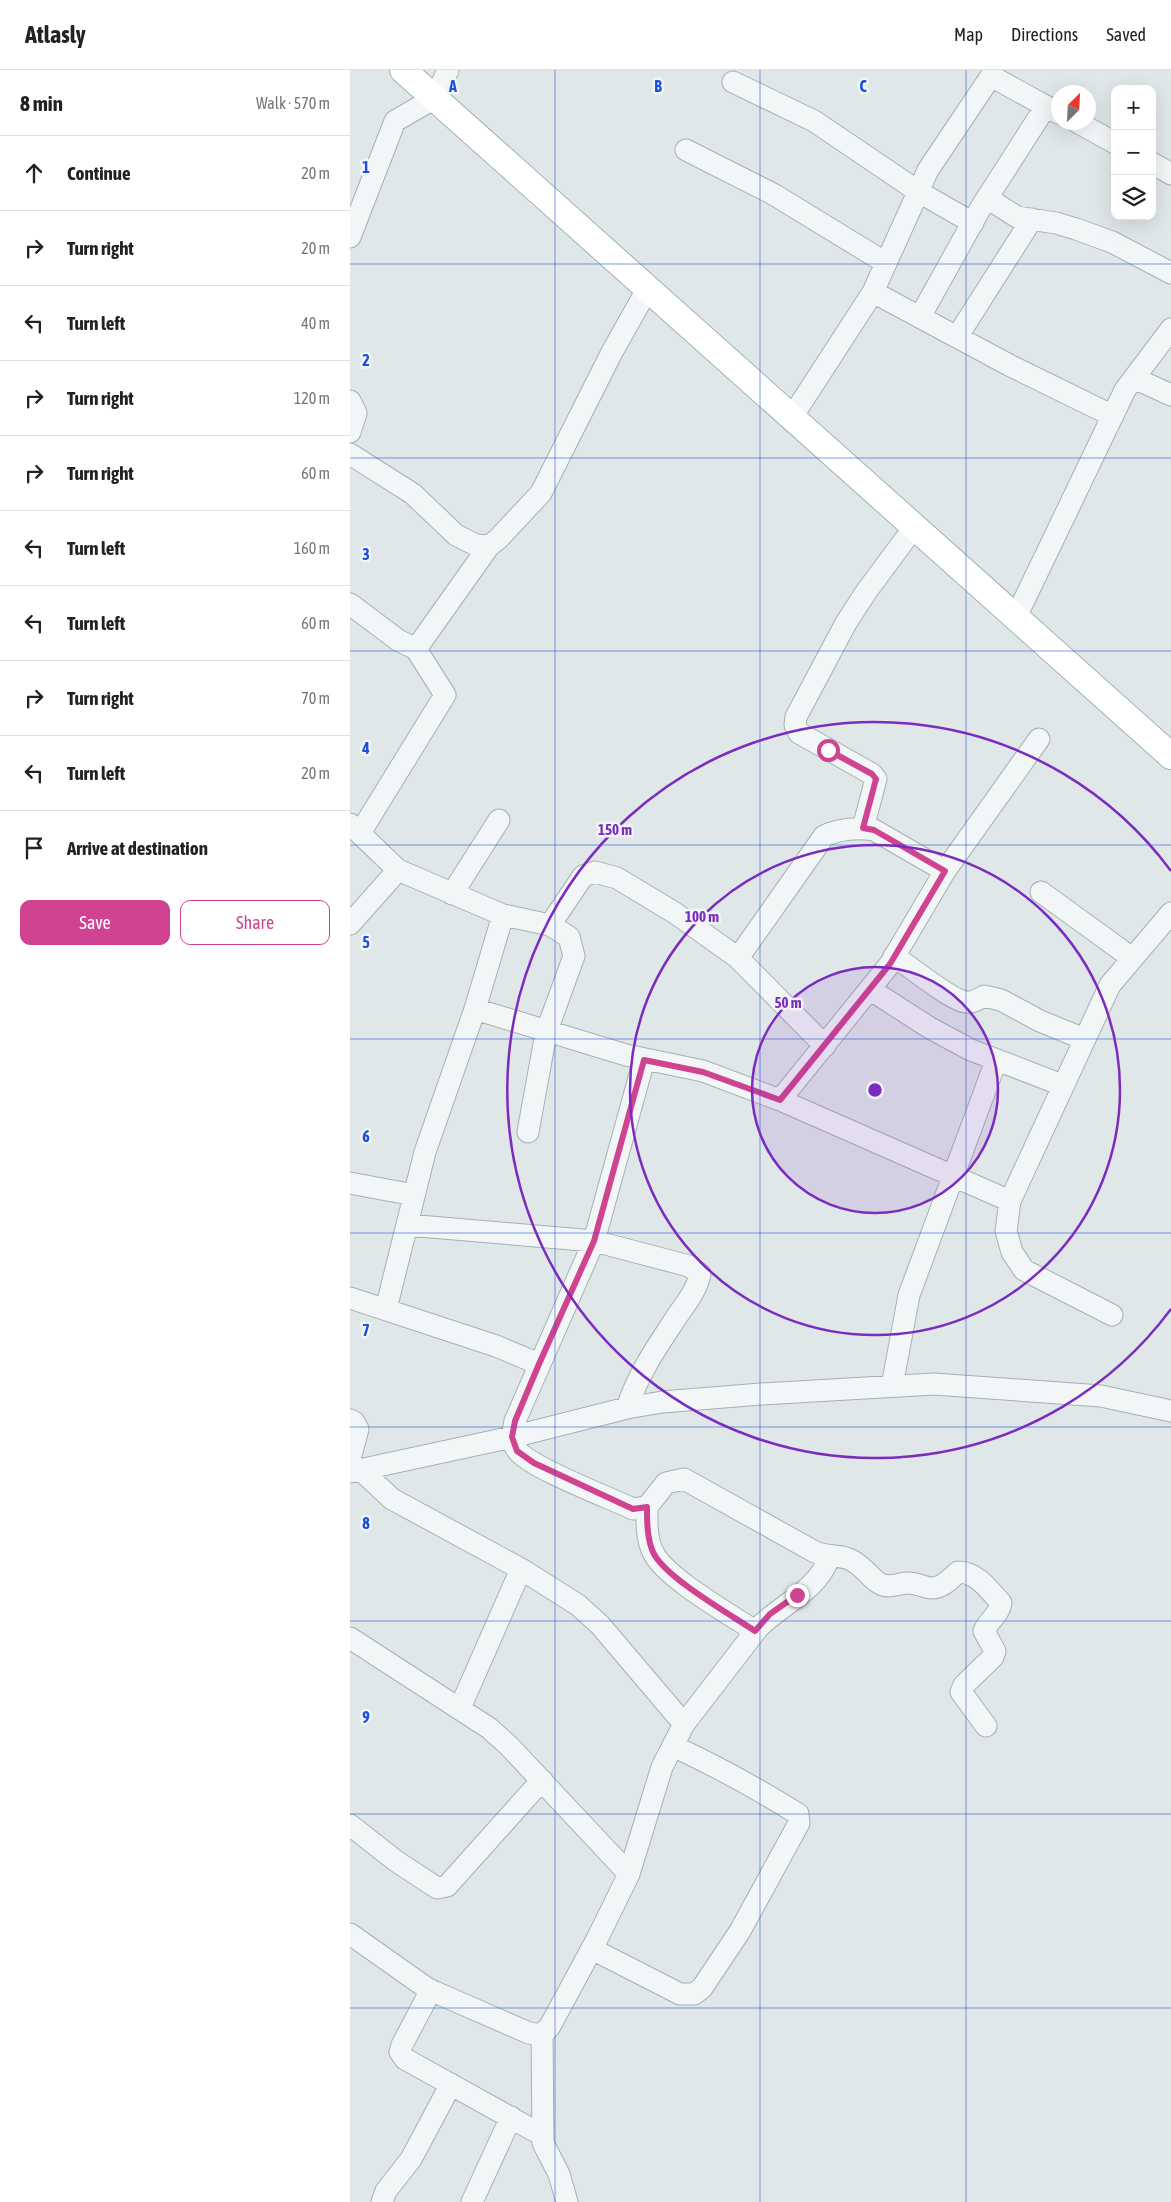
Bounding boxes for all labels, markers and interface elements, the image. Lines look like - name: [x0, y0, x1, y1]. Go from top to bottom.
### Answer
- text: Atlasly: [25, 21, 86, 48]
- text: Map: [954, 24, 983, 45]
- text: Directions: [1011, 24, 1078, 45]
- text: Saved: [1106, 24, 1146, 45]
- text: A: [448, 77, 457, 95]
- text: B: [654, 77, 662, 95]
- text: C: [859, 77, 867, 95]
- north arrow: [1051, 85, 1096, 130]
- map controls: [1111, 85, 1156, 220]
- button: +: [1111, 85, 1156, 130]
- text: 8 min: [20, 91, 63, 115]
- text: Walk · 570 m: [256, 94, 330, 112]
- button: −: [1111, 130, 1156, 175]
- text: 1: [362, 158, 370, 176]
- icon: ahead: [20, 159, 48, 187]
- text: Continue: [67, 162, 131, 184]
- text: 20 m: [301, 164, 330, 182]
- button: layers: [1111, 175, 1156, 220]
- icon: right: [20, 234, 48, 262]
- text: Turn right: [67, 237, 134, 259]
- text: 20 m: [301, 239, 330, 257]
- icon: left: [20, 309, 48, 337]
- text: Turn left: [67, 312, 125, 334]
- text: 40 m: [301, 314, 330, 332]
- text: 2: [362, 351, 370, 369]
- icon: right: [20, 384, 48, 412]
- text: Turn right: [67, 387, 134, 409]
- text: 120 m: [294, 389, 330, 407]
- icon: right: [20, 459, 48, 487]
- text: Turn right: [67, 462, 134, 484]
- text: 60 m: [301, 464, 330, 482]
- icon: left: [20, 534, 48, 562]
- text: Turn left: [67, 537, 125, 559]
- text: 160 m: [294, 539, 330, 557]
- text: 3: [362, 545, 370, 563]
- icon: left: [20, 609, 48, 637]
- text: Turn left: [67, 612, 125, 634]
- text: 60 m: [301, 614, 330, 632]
- icon: right: [20, 684, 48, 712]
- text: Turn right: [67, 687, 134, 709]
- text: 70 m: [301, 689, 330, 707]
- text: 4: [361, 739, 370, 757]
- route start: [817, 739, 840, 762]
- icon: left: [20, 759, 48, 787]
- text: Turn left: [67, 762, 125, 784]
- text: 20 m: [301, 764, 330, 782]
- text: 150 m: [598, 821, 632, 838]
- icon: arrive: [20, 834, 48, 862]
- text: Arrive at destination: [67, 837, 208, 859]
- button: Save: [20, 900, 170, 945]
- button: Share: [180, 900, 330, 945]
- text: 100 m: [685, 908, 719, 925]
- text: 5: [362, 933, 370, 951]
- text: 50 m: [775, 994, 802, 1011]
- centre of rings: [866, 1081, 884, 1099]
- text: 6: [362, 1127, 370, 1145]
- text: 7: [362, 1321, 370, 1339]
- text: 8: [362, 1514, 370, 1532]
- route end: [786, 1584, 809, 1607]
- text: 9: [362, 1708, 370, 1726]

